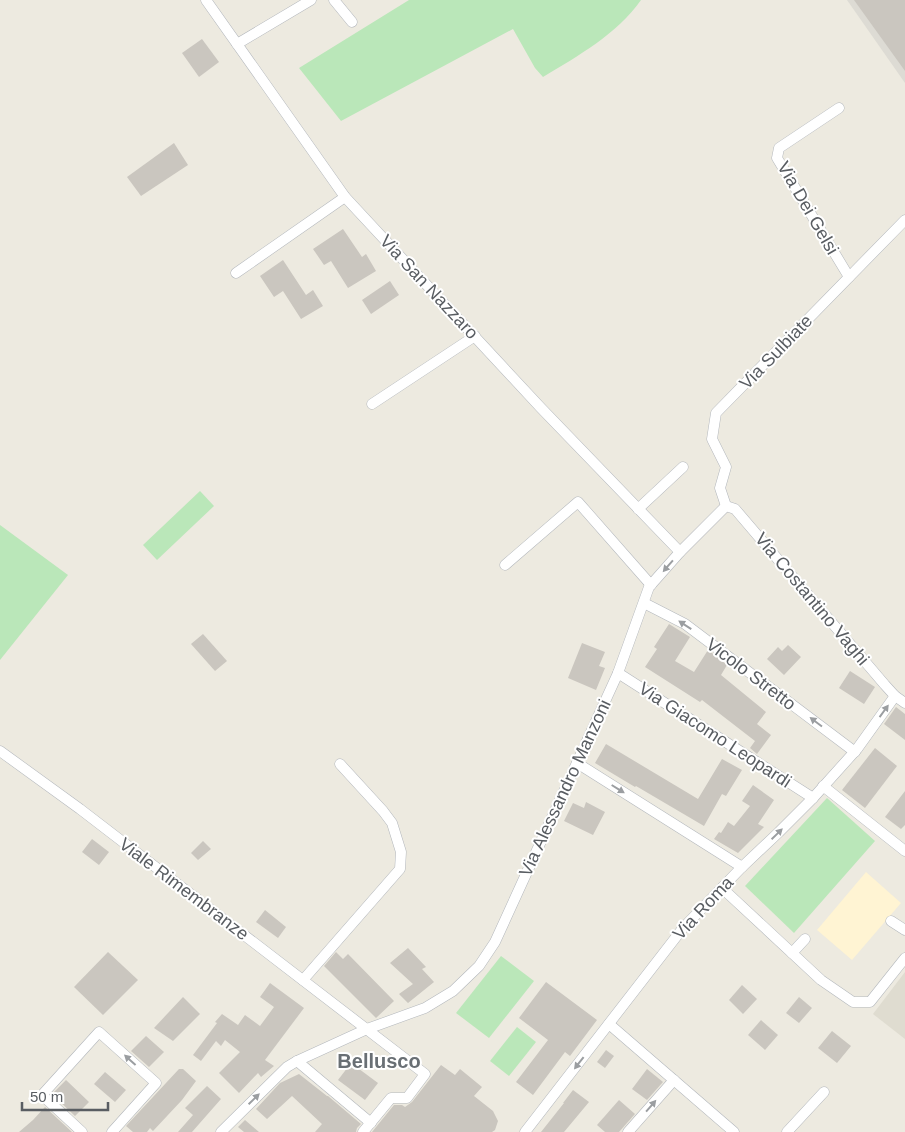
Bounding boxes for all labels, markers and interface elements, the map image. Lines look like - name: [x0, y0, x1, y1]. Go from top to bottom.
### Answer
- street label: Via Dei Gelsi: [773, 158, 843, 258]
- street label: Via San Nazzaro: [376, 231, 482, 343]
- street label: Via Sulbiate: [736, 311, 816, 393]
- street label: Via Costantino Vaghi: [751, 529, 873, 669]
- one-way arrow: [662, 560, 673, 573]
- one-way arrow: [679, 621, 692, 630]
- street label: Vicolo Stretto: [702, 634, 800, 714]
- street label: Via Giacomo Leopardi: [635, 678, 795, 792]
- street label: Via Alessandro Manzoni: [515, 696, 615, 880]
- one-way arrow: [879, 705, 889, 718]
- one-way arrow: [810, 717, 823, 728]
- one-way arrow: [611, 785, 624, 794]
- one-way arrow: [771, 828, 783, 840]
- street label: Viale Rimembranze: [115, 834, 253, 944]
- street label: Via Roma: [669, 872, 738, 944]
- district label: Bellusco: [337, 1050, 421, 1072]
- one-way arrow: [124, 1054, 136, 1066]
- one-way arrow: [574, 1056, 584, 1069]
- scale bar: [22, 1080, 109, 1112]
- text: 50 m: [30, 1088, 63, 1105]
- one-way arrow: [247, 1093, 259, 1105]
- one-way arrow: [645, 1099, 656, 1112]

